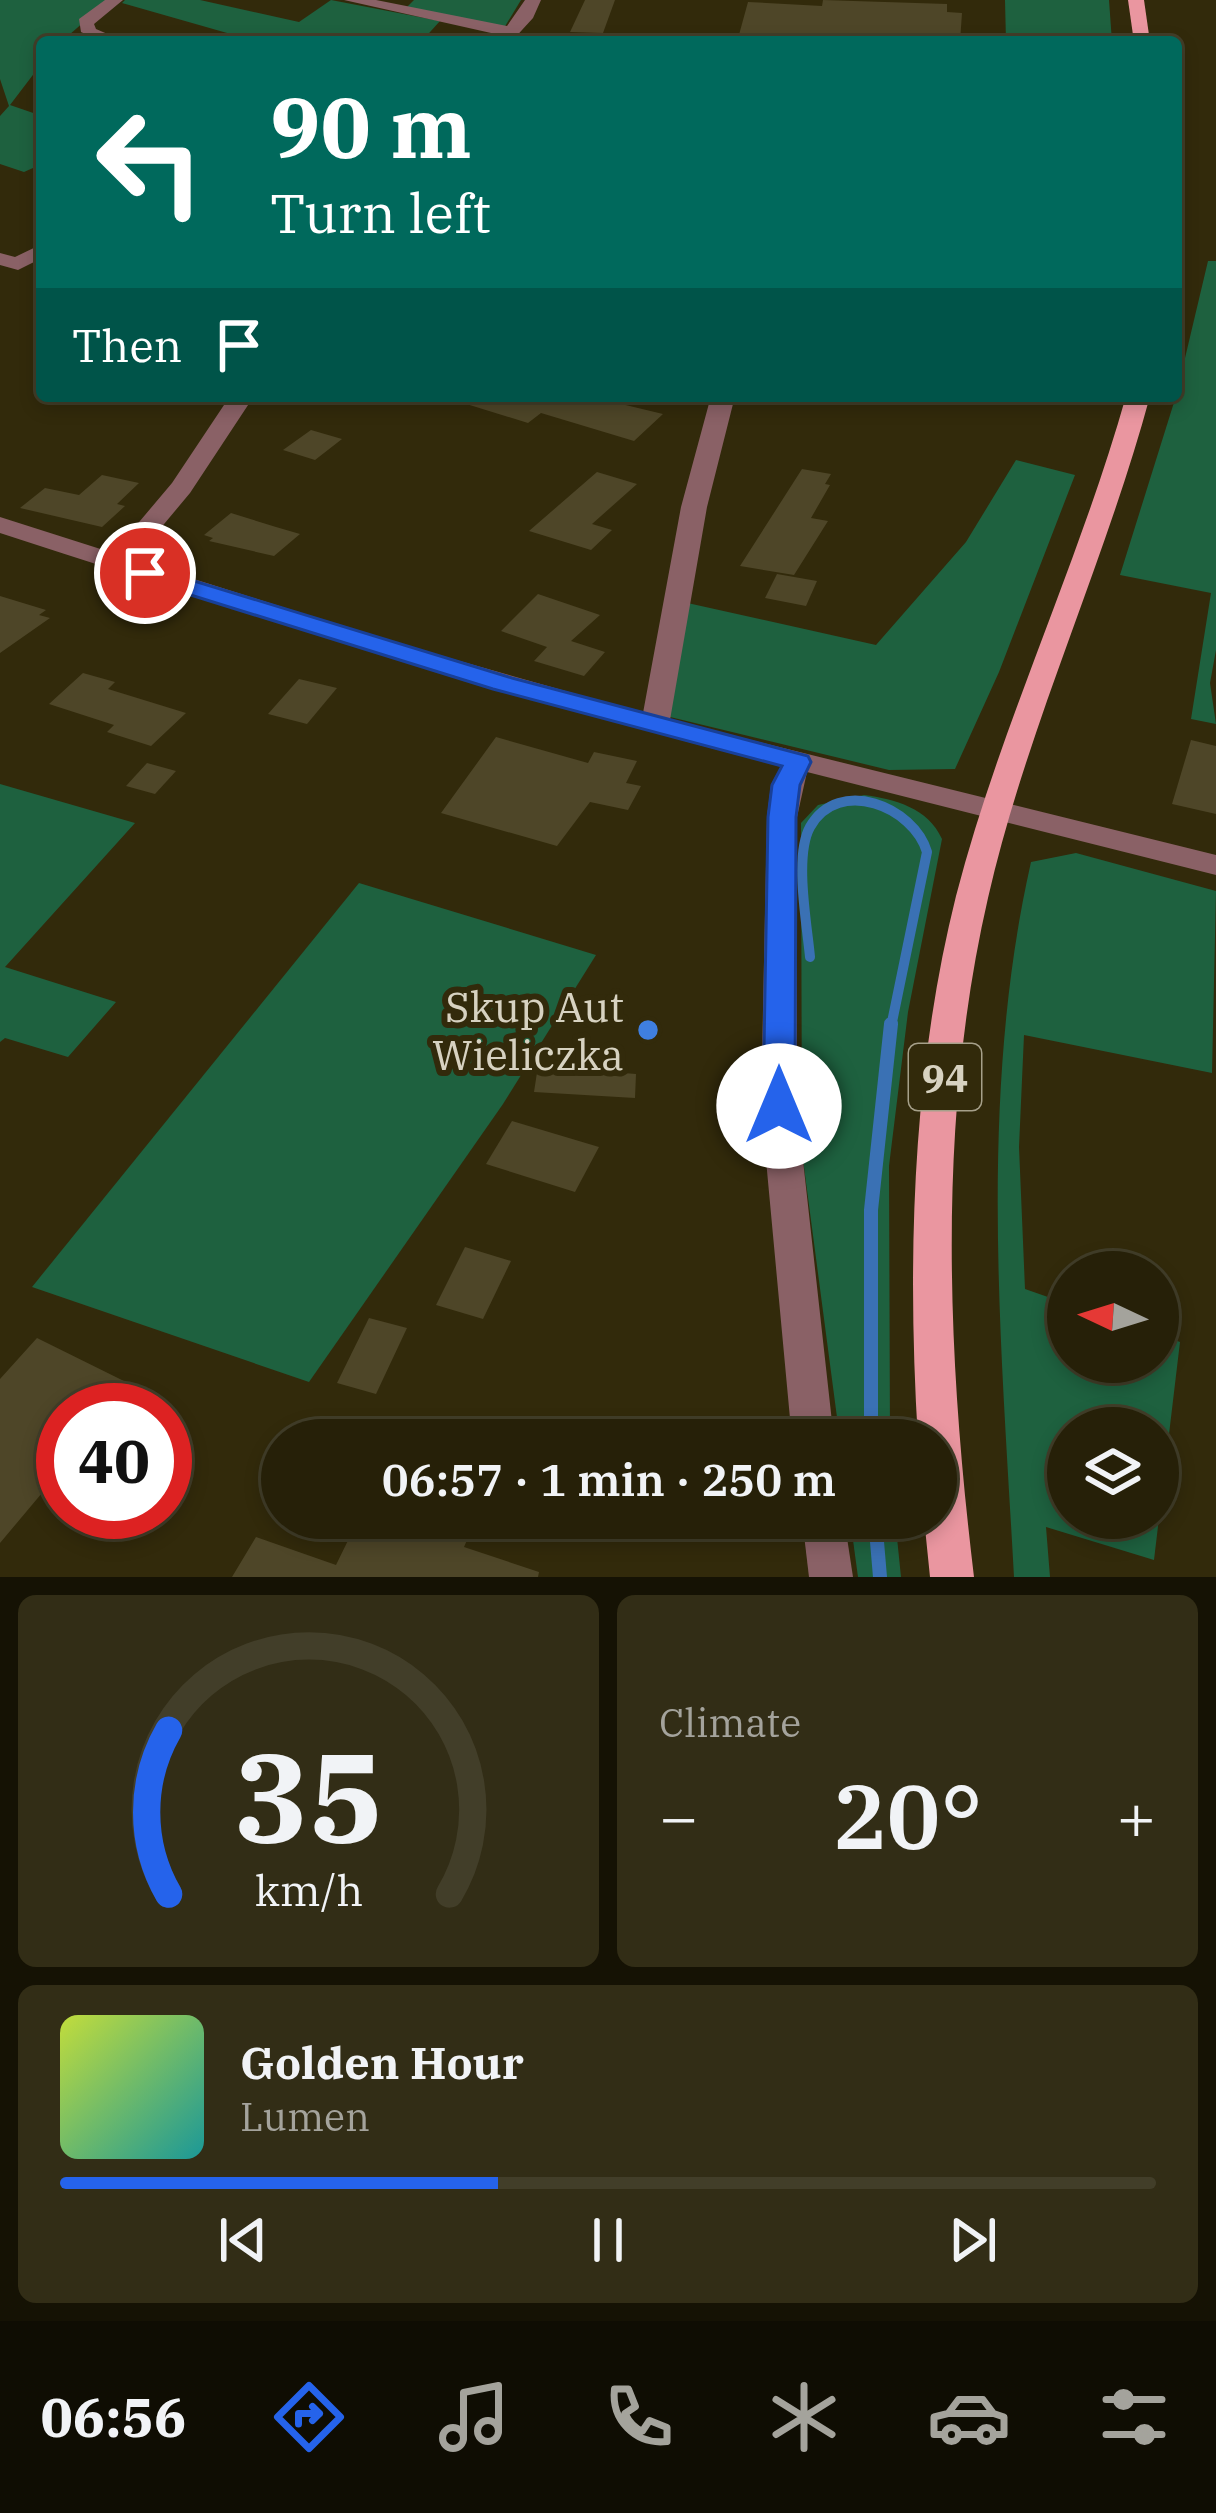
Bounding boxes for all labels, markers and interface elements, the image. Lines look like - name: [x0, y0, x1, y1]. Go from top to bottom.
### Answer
- text: 90 m: [270, 72, 472, 181]
- icon: left: [72, 84, 228, 240]
- text: Turn left: [270, 178, 491, 248]
- icon: arrive: [206, 312, 272, 378]
- text: Then: [72, 316, 182, 374]
- pin: [94, 522, 196, 624]
- icon: arrive: [112, 540, 178, 606]
- place label: Skup Aut Wieliczka: [432, 979, 624, 1082]
- marker: Skup Aut Wieliczka: [635, 1017, 661, 1043]
- position arrow: [716, 1043, 842, 1169]
- road number: 94: [909, 1044, 981, 1110]
- north arrow: [1047, 1251, 1179, 1383]
- map controls: [1047, 1251, 1179, 1539]
- speed limit sign: 40: [36, 1383, 192, 1539]
- button: layers: [1047, 1407, 1179, 1539]
- text: 06:57 · 1 min · 250 m: [382, 1450, 836, 1508]
- text: Climate: [659, 1697, 801, 1748]
- text: 35: [234, 1715, 383, 1877]
- text: 20°: [832, 1757, 983, 1874]
- text: −: [659, 1773, 699, 1859]
- text: +: [1116, 1773, 1156, 1859]
- text: km/h: [254, 1862, 363, 1918]
- text: Golden Hour: [240, 2033, 524, 2091]
- text: Lumen: [240, 2091, 370, 2142]
- icon: previous: [210, 2207, 276, 2273]
- icon: pause: [575, 2207, 641, 2273]
- icon: next: [940, 2207, 1006, 2273]
- icon: directions: [267, 2375, 351, 2459]
- icon: music: [432, 2375, 516, 2459]
- icon: phone: [597, 2375, 681, 2459]
- icon: climate: [762, 2375, 846, 2459]
- icon: car: [927, 2375, 1011, 2459]
- icon: filters: [1092, 2375, 1176, 2459]
- text: 06:56: [40, 2382, 186, 2452]

